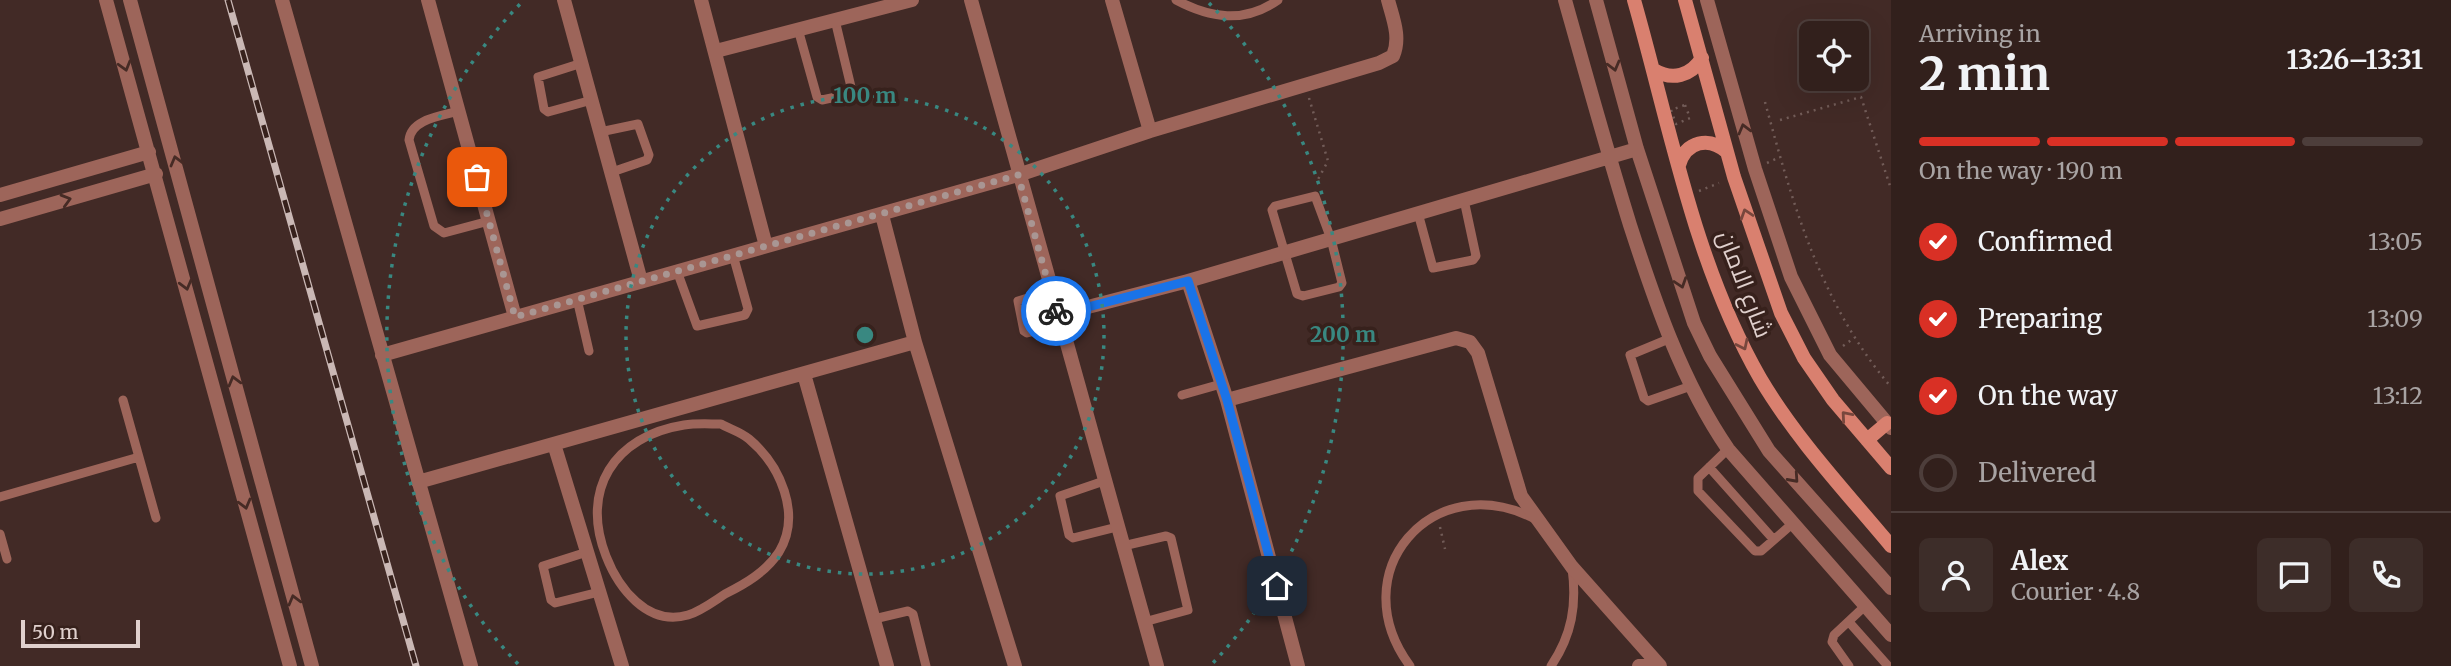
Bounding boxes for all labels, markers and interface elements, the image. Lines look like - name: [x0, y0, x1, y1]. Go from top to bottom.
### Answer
- text: Arriving in: [1919, 19, 2041, 48]
- map controls: [1799, 21, 1869, 91]
- button: locate: [1799, 21, 1869, 91]
- text: 13:26–13:31: [2287, 43, 2423, 76]
- text: 2 min: [1919, 45, 2050, 103]
- one-way arrow: [117, 59, 131, 71]
- one-way arrow: [1606, 60, 1620, 72]
- text: 100 m: [834, 82, 896, 109]
- one-way arrow: [1738, 123, 1752, 135]
- pin: [447, 147, 507, 207]
- one-way arrow: [169, 155, 184, 167]
- text: On the way · 190 m: [1919, 156, 2123, 185]
- icon: bag: [458, 158, 496, 196]
- one-way arrow: [59, 194, 71, 208]
- one-way arrow: [1740, 208, 1754, 221]
- icon: check: [1919, 223, 1957, 261]
- text: Confirmed: [1978, 225, 2113, 258]
- street label: شارع الامان: [1709, 226, 1780, 342]
- text: 13:05: [2368, 227, 2423, 256]
- courier: [1021, 276, 1091, 346]
- one-way arrow: [1673, 277, 1687, 289]
- one-way arrow: [177, 279, 192, 291]
- icon: bike: [1037, 292, 1075, 330]
- icon: check: [1919, 300, 1957, 338]
- text: Preparing: [1978, 302, 2102, 335]
- text: 13:09: [2367, 304, 2423, 333]
- text: 200 m: [1310, 321, 1376, 348]
- centre of rings: [853, 323, 877, 347]
- one-way arrow: [1735, 338, 1749, 350]
- one-way arrow: [228, 375, 242, 387]
- icon: check: [1919, 377, 1957, 415]
- text: On the way: [1978, 379, 2118, 412]
- text: 13:12: [2373, 381, 2423, 410]
- one-way arrow: [1842, 411, 1854, 424]
- text: Delivered: [1978, 456, 2097, 489]
- one-way arrow: [1786, 470, 1798, 483]
- one-way arrow: [237, 498, 252, 510]
- button: person: [1919, 538, 1993, 612]
- button: chat: [2257, 538, 2331, 612]
- button: phone: [2349, 538, 2423, 612]
- text: Alex: [2011, 544, 2068, 577]
- pin: [1247, 556, 1307, 616]
- icon: home: [1258, 567, 1296, 605]
- text: Courier · 4.8: [2011, 577, 2140, 606]
- one-way arrow: [287, 594, 302, 606]
- scale bar: [21, 617, 140, 649]
- text: 50 m: [32, 620, 78, 644]

